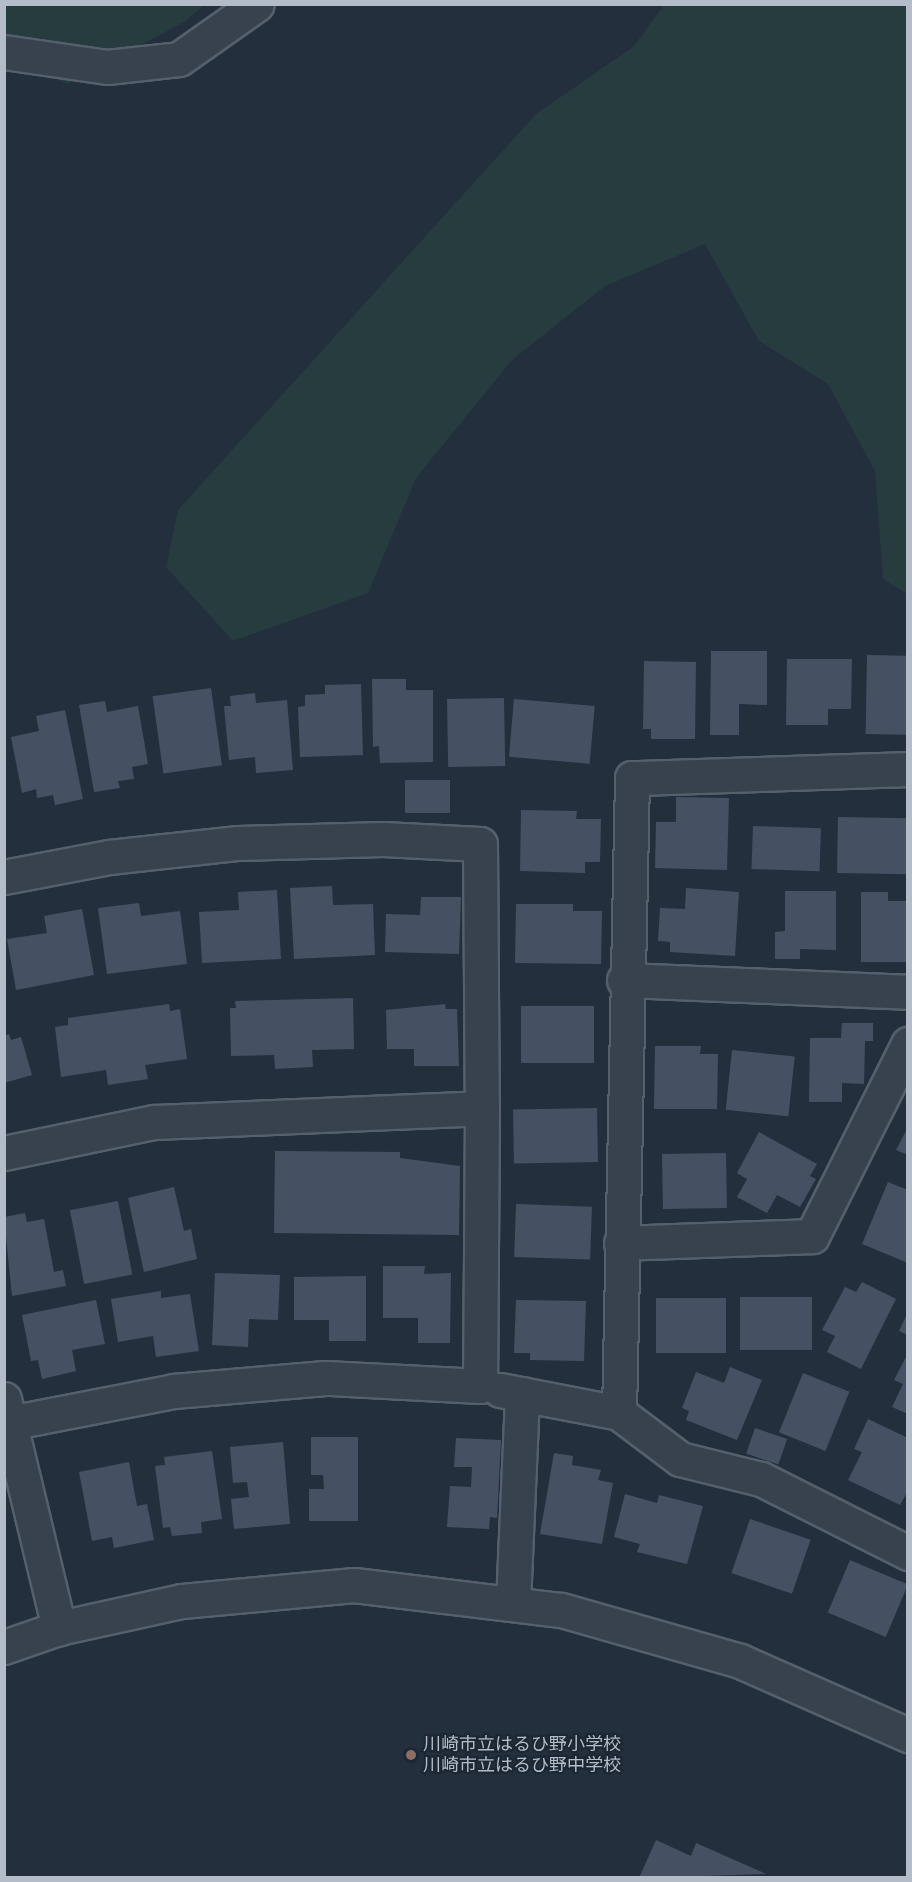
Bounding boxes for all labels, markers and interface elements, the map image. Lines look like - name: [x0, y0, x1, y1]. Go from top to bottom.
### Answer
- place label: 川崎市立はるひ野小学校 川崎市立はるひ野中学校: [423, 1734, 621, 1776]
- marker: 川崎市立はるひ野小学校 川崎市立はるひ野中学校: [404, 1748, 418, 1762]

